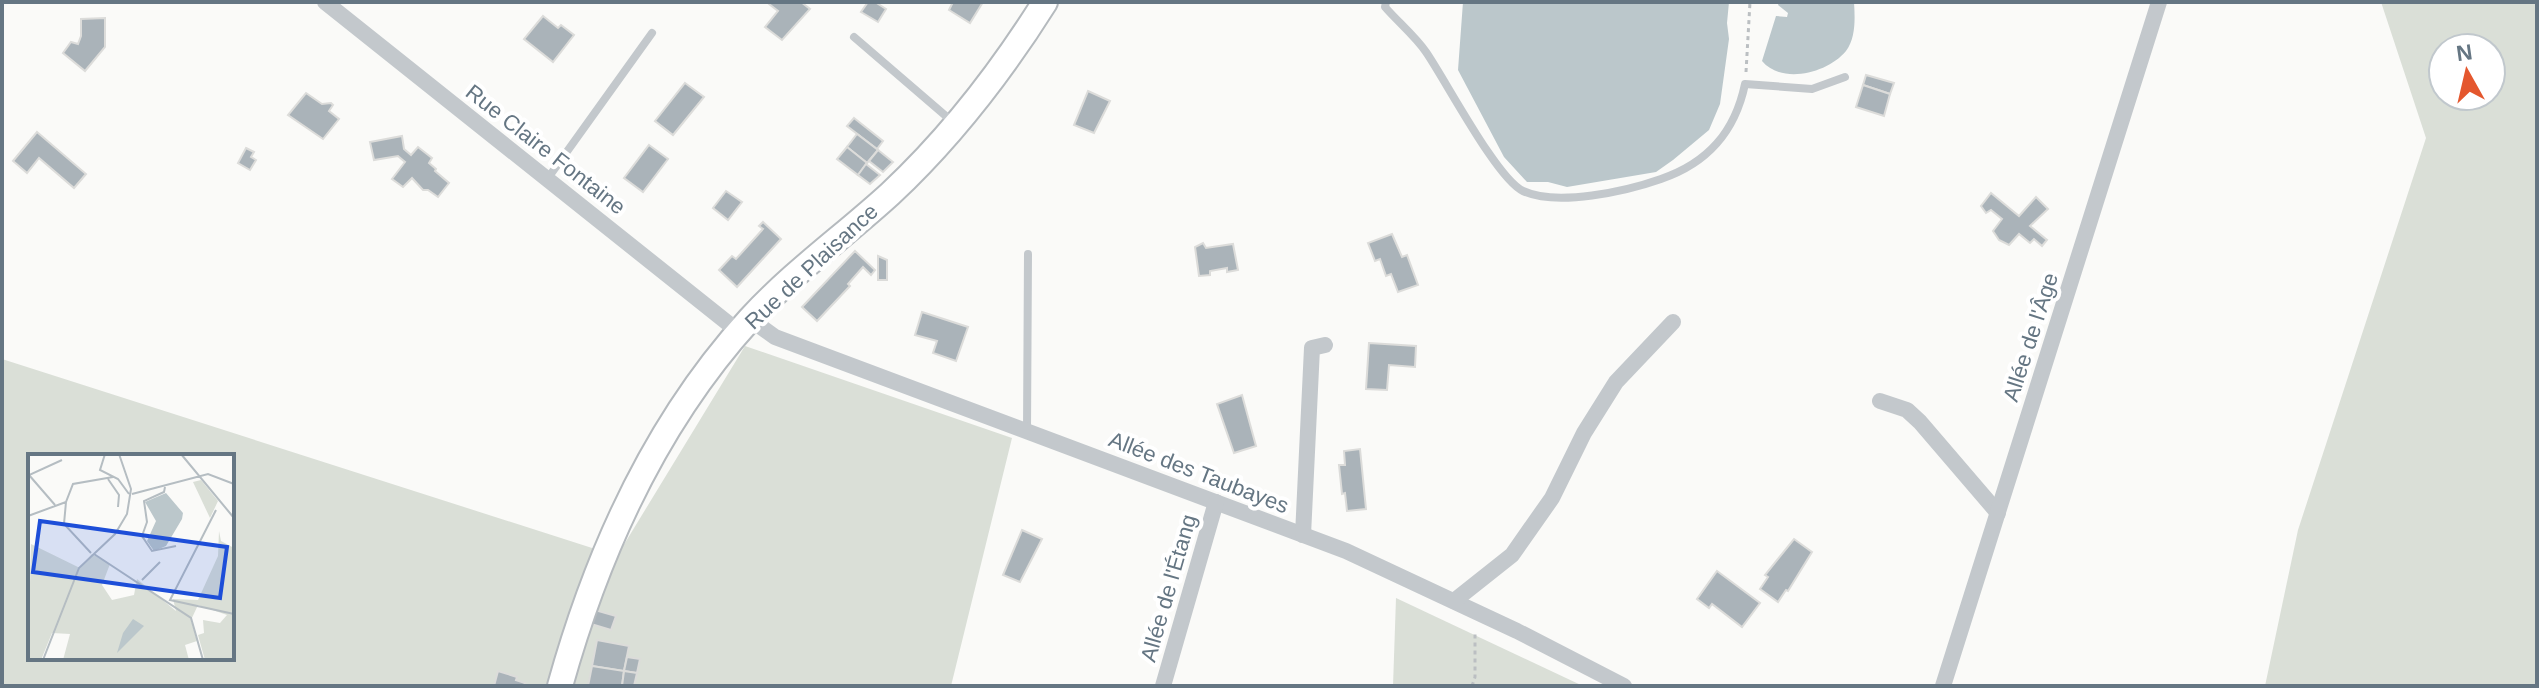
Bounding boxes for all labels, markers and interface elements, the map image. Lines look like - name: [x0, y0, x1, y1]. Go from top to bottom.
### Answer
- north arrow: [2427, 32, 2507, 112]
- text: N: [2455, 39, 2474, 66]
- street label: Rue Claire Fontaine: [461, 79, 630, 219]
- street label: Rue de Plaisance: [740, 198, 883, 334]
- street label: Allée de l'Âge: [1998, 270, 2063, 405]
- street label: Allée des Taubayes: [1105, 427, 1292, 518]
- inset map: [28, 454, 234, 660]
- street label: Allée de l'Étang: [1135, 512, 1201, 665]

